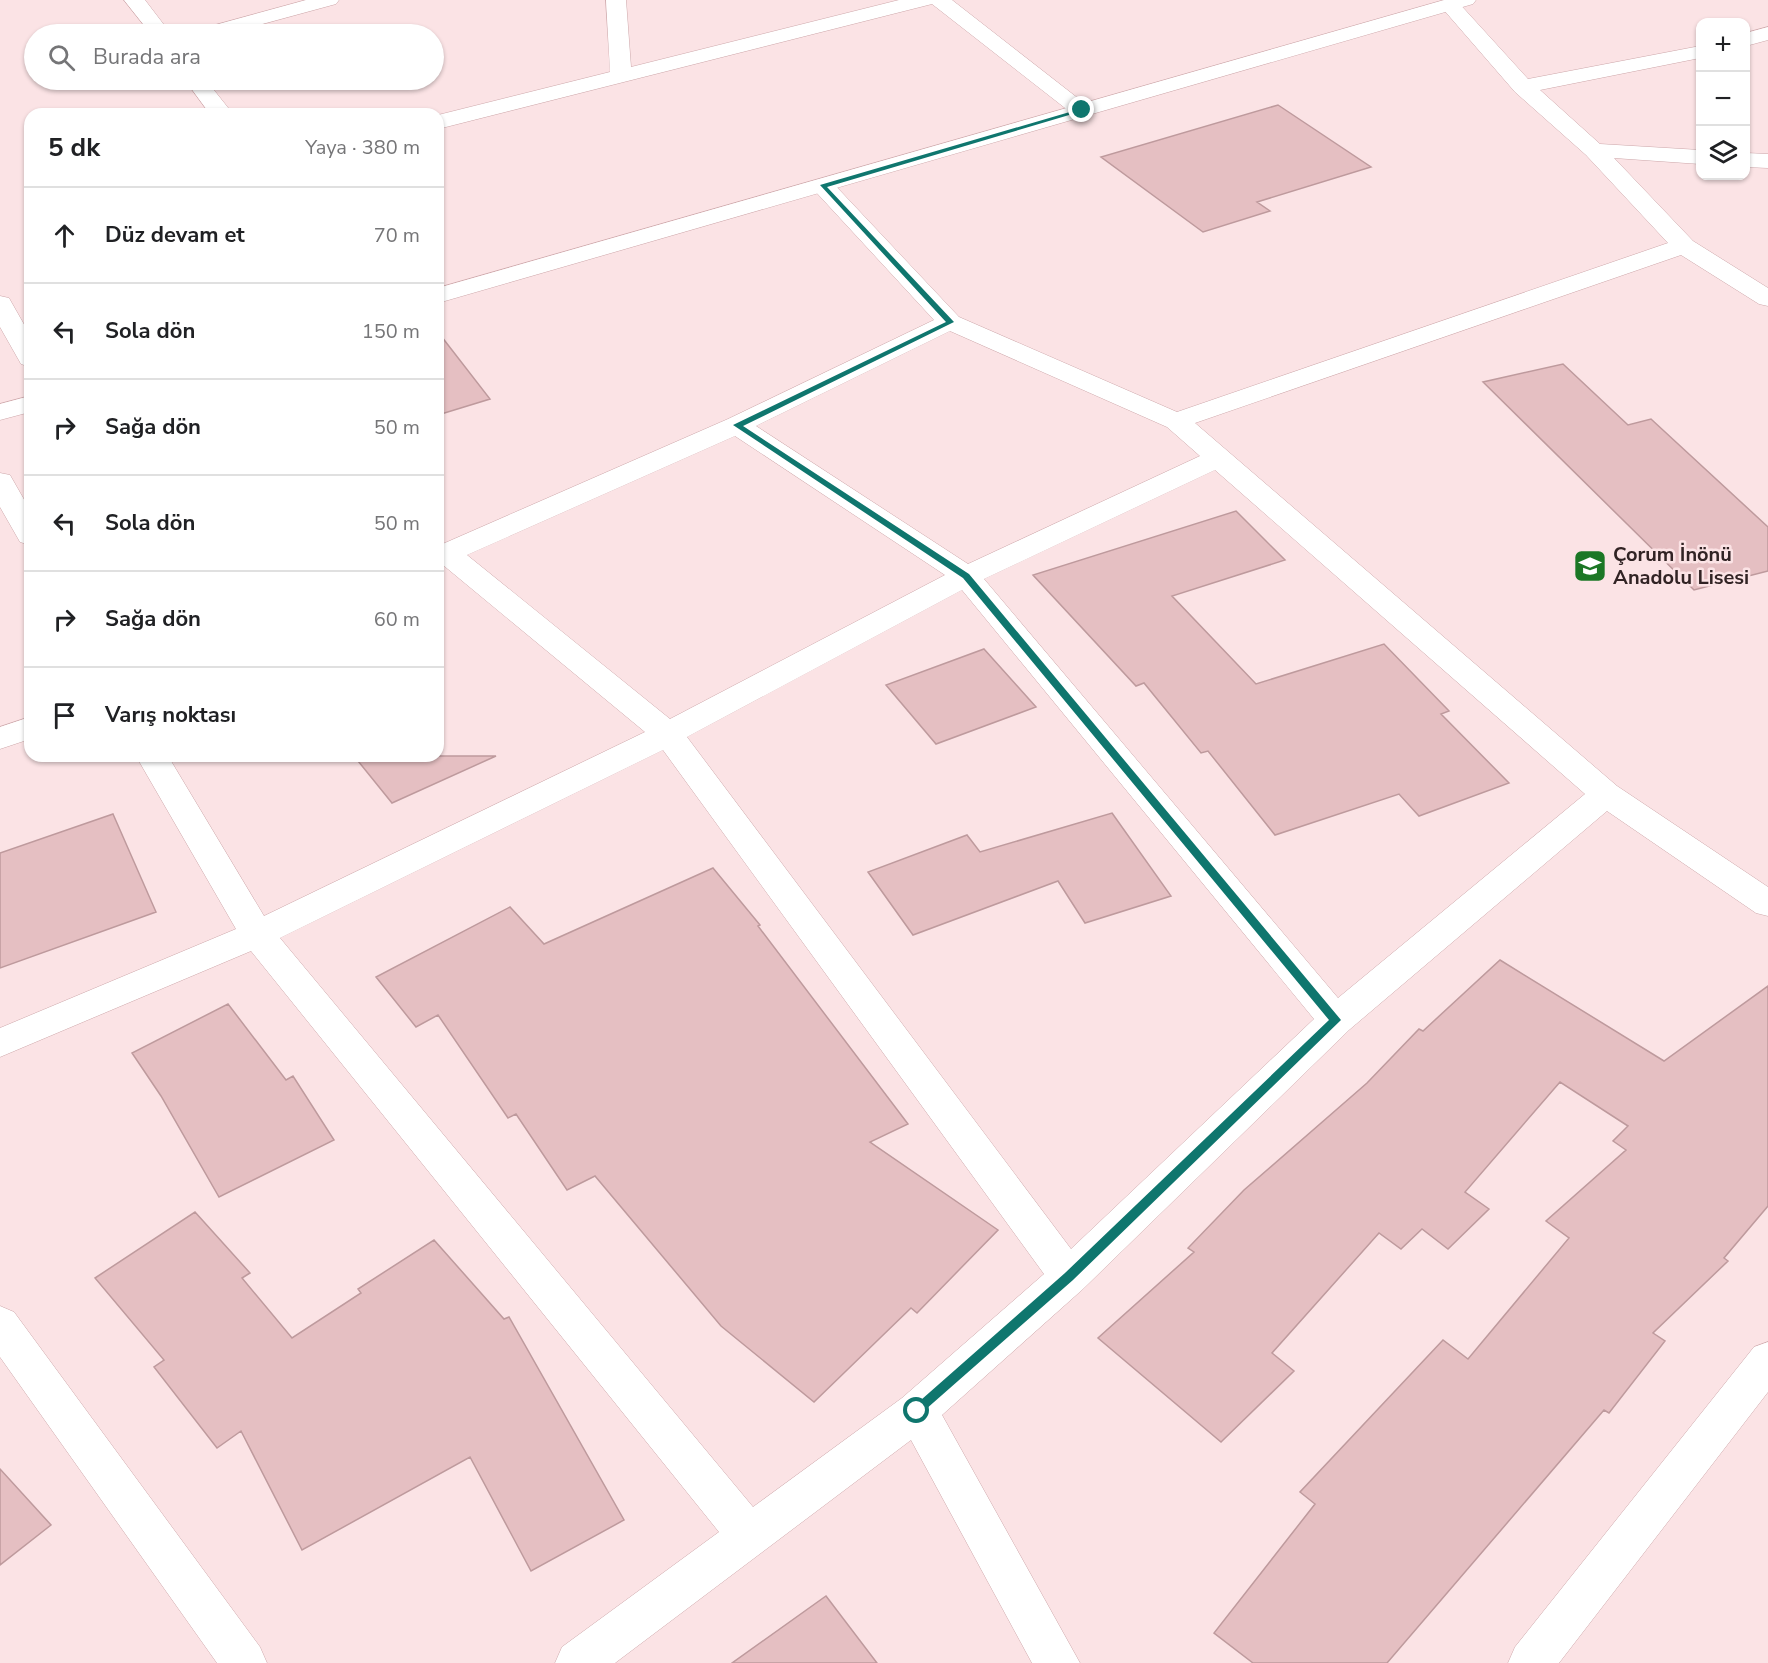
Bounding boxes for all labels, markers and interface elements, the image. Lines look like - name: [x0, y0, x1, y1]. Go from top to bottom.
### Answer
- map controls: [1696, 18, 1750, 180]
- button: +: [1696, 18, 1750, 72]
- search box: [24, 24, 444, 90]
- icon: search: [45, 41, 78, 74]
- text: Burada ara: [93, 42, 201, 72]
- button: −: [1696, 72, 1750, 126]
- route end: [1068, 96, 1094, 122]
- button: layers: [1696, 126, 1750, 180]
- text: 5 dk: [48, 130, 100, 165]
- text: Yaya · 380 m: [305, 134, 420, 161]
- icon: ahead: [48, 219, 81, 252]
- text: Düz devam et: [105, 220, 245, 250]
- text: 70 m: [374, 222, 420, 249]
- icon: left: [48, 315, 81, 348]
- text: Sola dön: [105, 316, 195, 346]
- text: 150 m: [362, 318, 420, 345]
- icon: right: [48, 411, 81, 444]
- text: Sağa dön: [105, 412, 201, 442]
- text: 50 m: [374, 414, 420, 441]
- icon: left: [48, 507, 81, 540]
- text: Sola dön: [105, 508, 195, 538]
- text: 50 m: [374, 510, 420, 537]
- place label: Çorum İnönü Anadolu Lisesi: [1613, 541, 1749, 591]
- school or university icon: Çorum İnönü Anadolu Lisesi: [1572, 548, 1608, 584]
- icon: right: [48, 603, 81, 636]
- text: Sağa dön: [105, 604, 201, 634]
- text: 60 m: [374, 606, 420, 633]
- icon: arrive: [48, 699, 81, 732]
- text: Varış noktası: [105, 700, 236, 730]
- route start: [903, 1397, 929, 1423]

